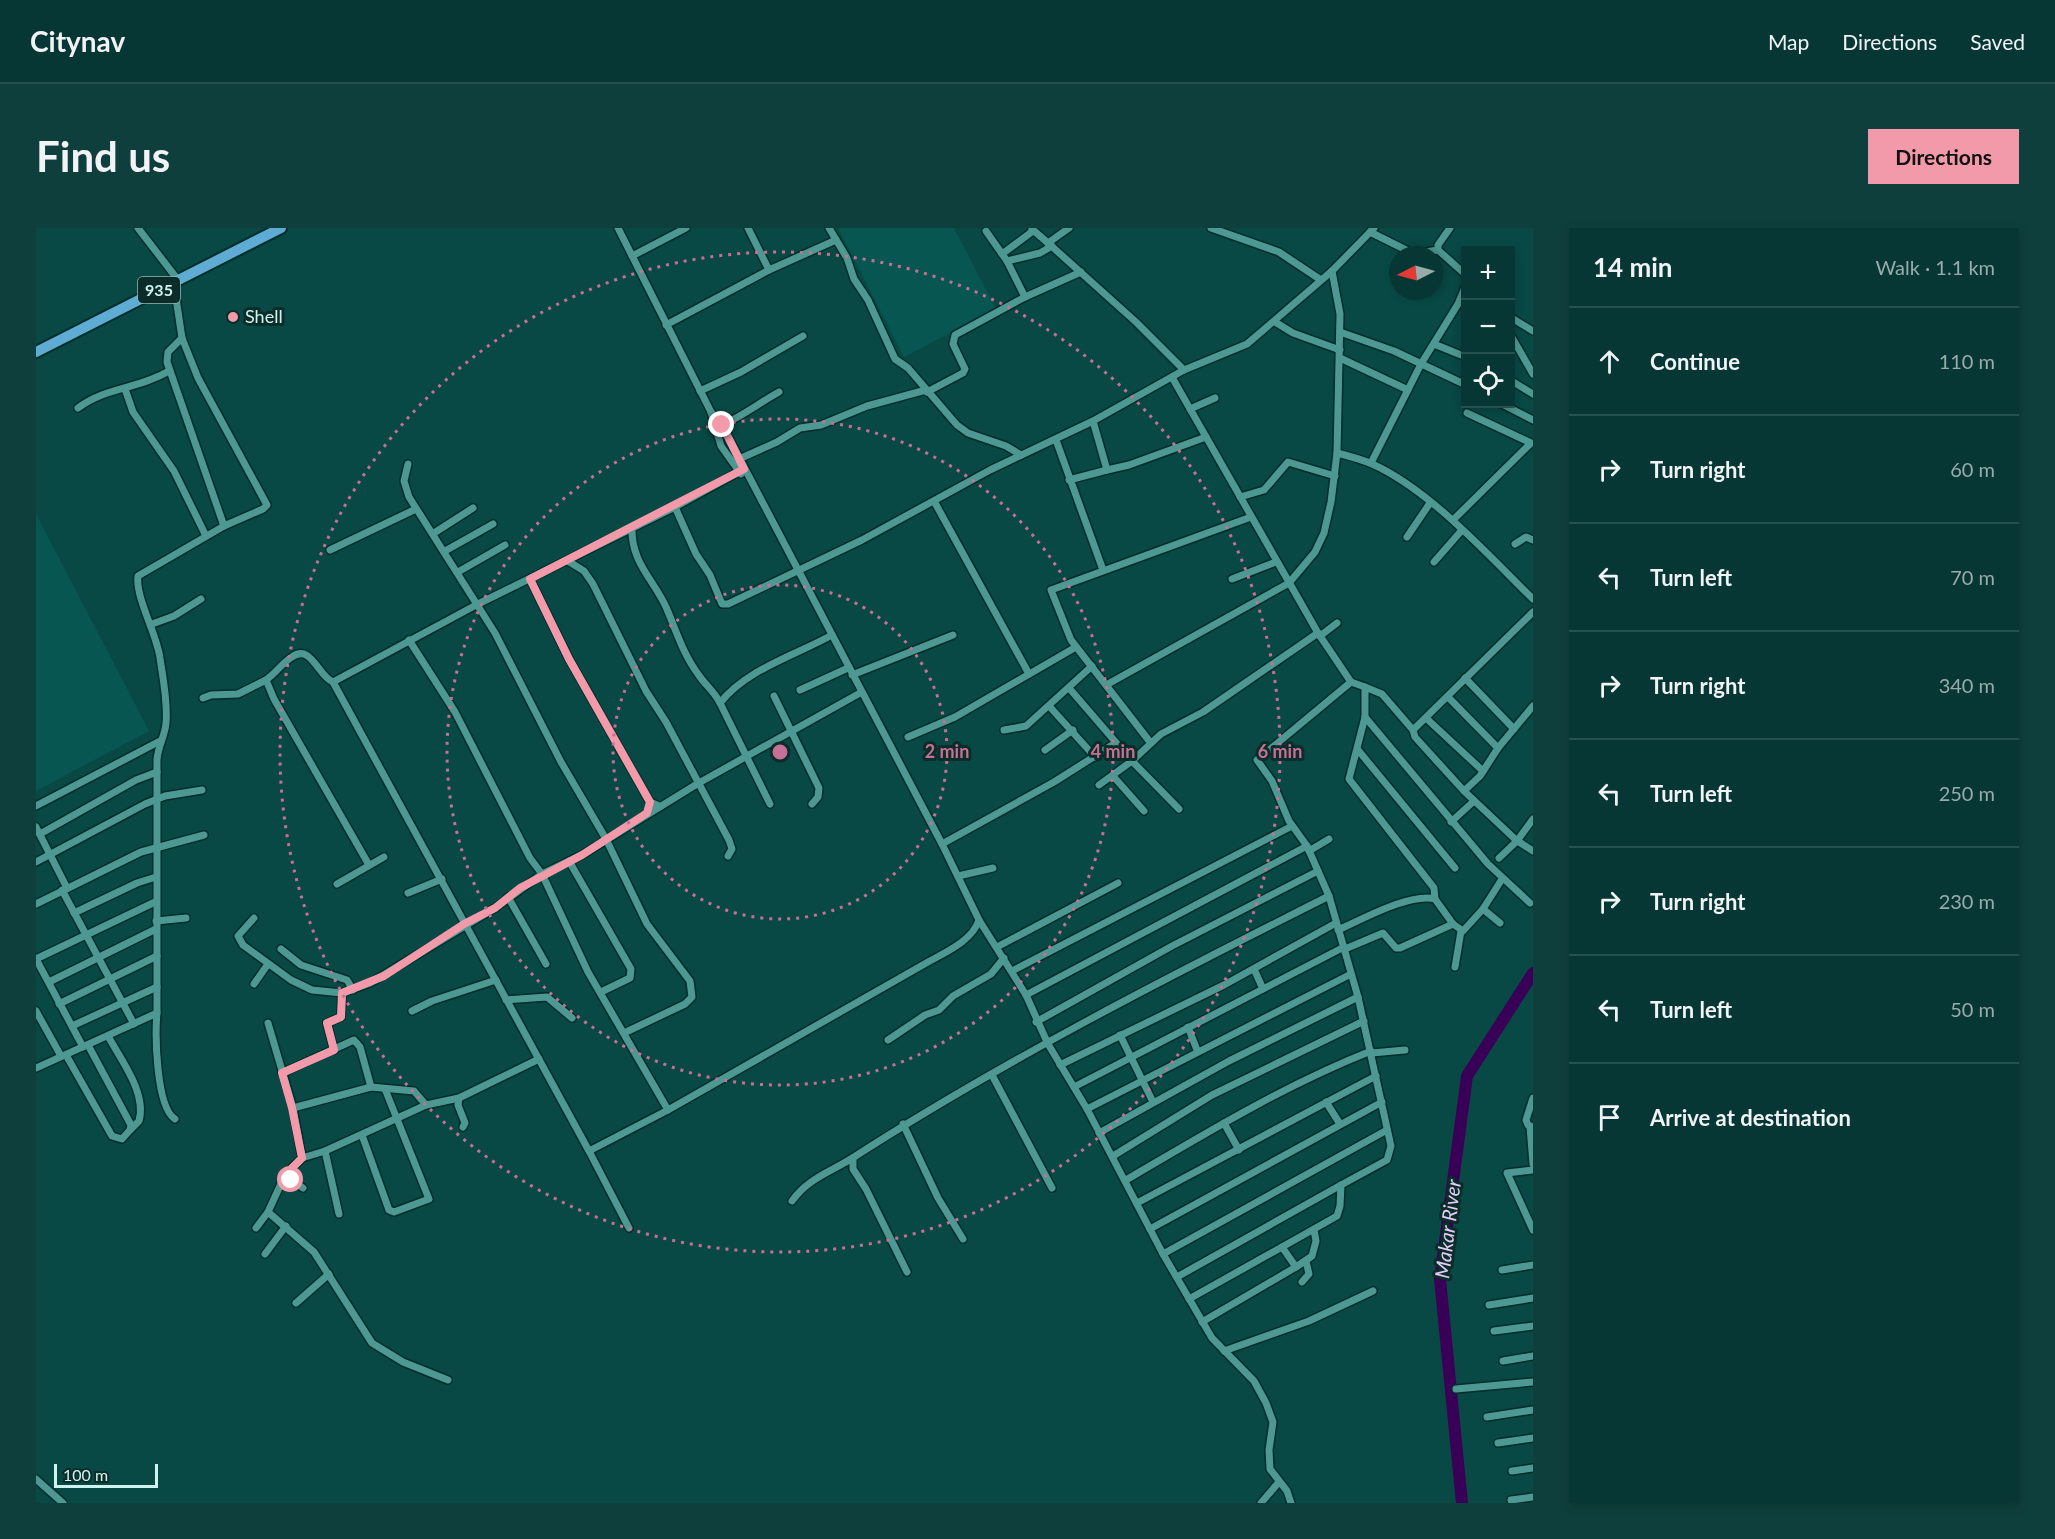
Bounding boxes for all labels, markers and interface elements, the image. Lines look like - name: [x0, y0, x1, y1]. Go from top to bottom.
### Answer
- text: Citynav: [30, 24, 125, 58]
- text: Map: [1768, 29, 1809, 54]
- text: Directions: [1842, 29, 1937, 54]
- text: Saved: [1970, 29, 2025, 54]
- button: Directions: [1868, 129, 2019, 184]
- text: Find us: [36, 131, 170, 181]
- north arrow: [1389, 246, 1443, 300]
- map controls: [1461, 246, 1515, 408]
- button: +: [1461, 246, 1515, 300]
- text: 14 min: [1593, 251, 1673, 283]
- text: Walk · 1.1 km: [1876, 255, 1995, 279]
- road number: 935: [138, 277, 180, 303]
- button: −: [1461, 300, 1515, 354]
- place label: Shell: [245, 305, 283, 327]
- marker: Shell: [226, 310, 240, 324]
- icon: ahead: [1593, 345, 1626, 378]
- text: Continue: [1650, 348, 1740, 375]
- text: 110 m: [1939, 349, 1995, 373]
- button: locate: [1461, 354, 1515, 408]
- route end: [708, 411, 734, 437]
- icon: right: [1593, 453, 1626, 486]
- text: Turn right: [1650, 456, 1745, 483]
- text: 60 m: [1950, 457, 1995, 481]
- icon: left: [1593, 561, 1626, 594]
- text: Turn left: [1650, 564, 1732, 591]
- text: 70 m: [1950, 565, 1995, 589]
- icon: right: [1593, 669, 1626, 702]
- text: Turn right: [1650, 672, 1745, 699]
- text: 340 m: [1939, 673, 1995, 697]
- text: 2 min: [925, 740, 969, 762]
- text: 4 min: [1091, 740, 1135, 762]
- text: 6 min: [1258, 740, 1302, 762]
- centre of rings: [770, 742, 790, 762]
- icon: left: [1593, 777, 1626, 810]
- text: Turn left: [1650, 780, 1732, 807]
- text: 250 m: [1939, 781, 1995, 805]
- icon: right: [1593, 885, 1626, 918]
- text: Turn right: [1650, 888, 1745, 915]
- text: 230 m: [1939, 889, 1995, 913]
- icon: left: [1593, 993, 1626, 1026]
- text: Turn left: [1650, 996, 1732, 1023]
- text: 50 m: [1950, 997, 1995, 1021]
- icon: arrive: [1593, 1101, 1626, 1134]
- text: Arrive at destination: [1650, 1104, 1851, 1131]
- route start: [277, 1166, 303, 1192]
- water label: Makar River: [1429, 1177, 1465, 1280]
- scale bar: [54, 1461, 158, 1488]
- text: 100 m: [63, 1465, 108, 1484]

